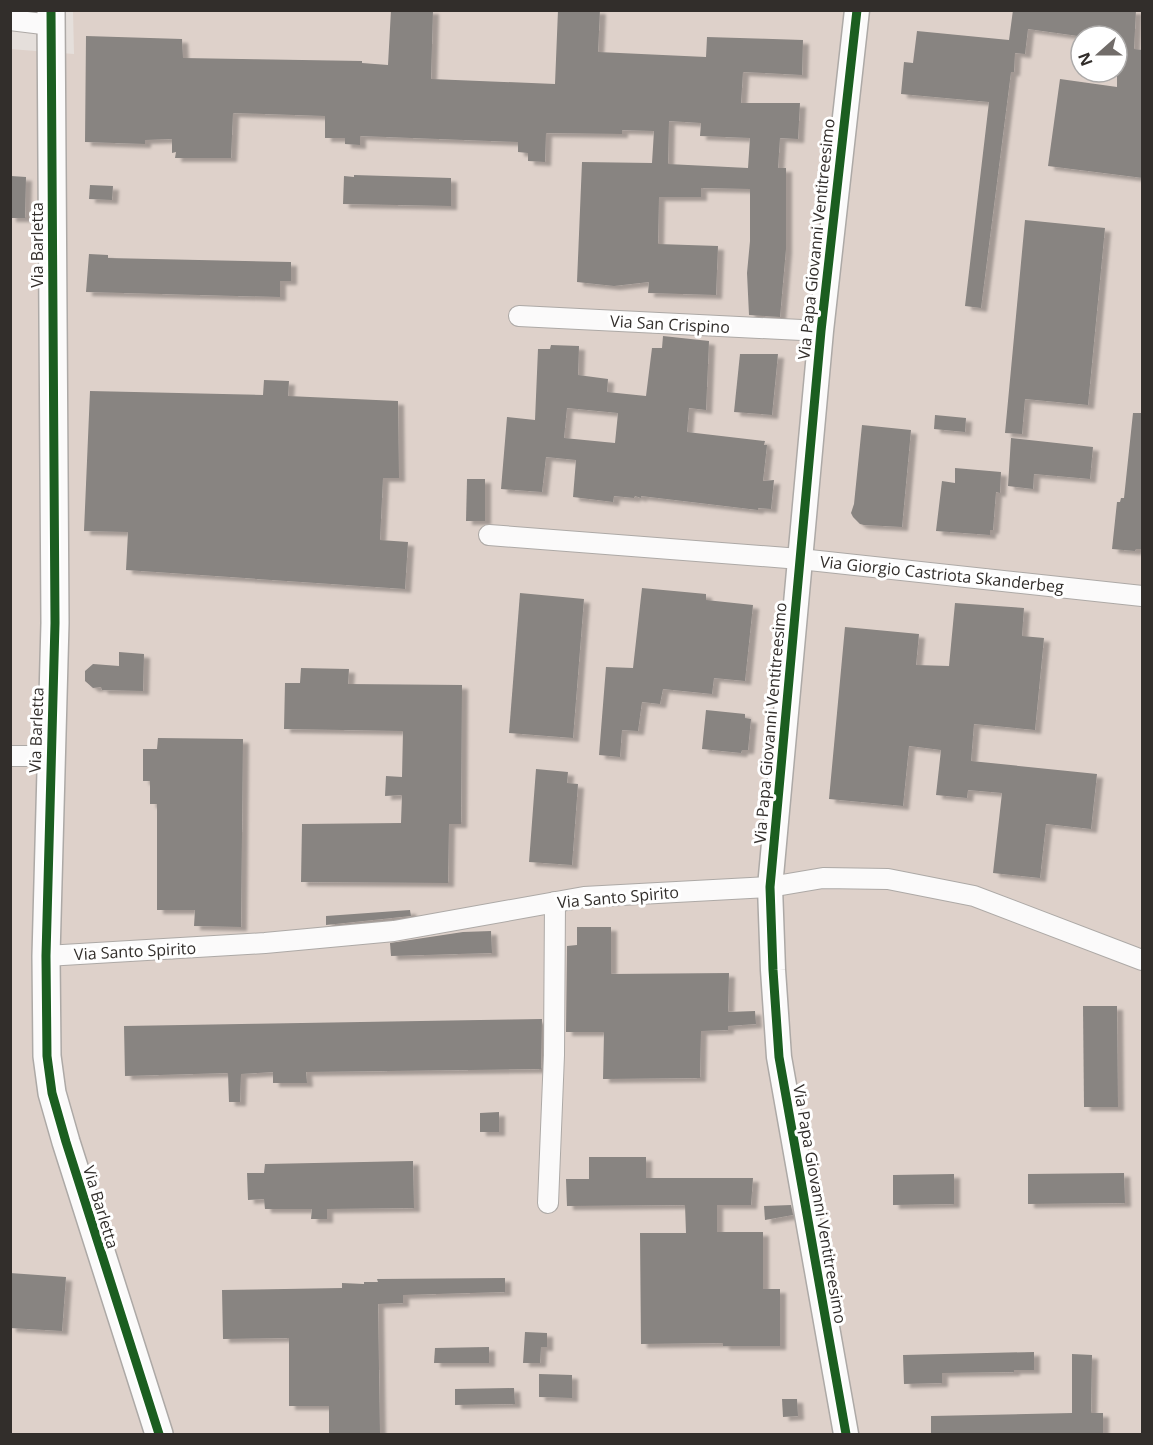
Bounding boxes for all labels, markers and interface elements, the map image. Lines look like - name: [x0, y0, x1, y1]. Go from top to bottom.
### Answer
- north arrow: [1069, 24, 1129, 84]
- text: N: [1072, 49, 1098, 69]
- street label: Via Papa Giovanni Ventitreesimo: [792, 117, 840, 361]
- street label: Via Barletta: [26, 202, 48, 288]
- street label: Via San Crispino: [610, 310, 730, 338]
- street label: Via Giorgio Castriota Skanderbeg: [819, 550, 1065, 598]
- street label: Via Papa Giovanni Ventitreesimo: [748, 601, 792, 845]
- street label: Via Barletta: [24, 687, 48, 773]
- street label: Via Santo Spirito: [556, 881, 680, 913]
- street label: Via Santo Spirito: [73, 937, 197, 965]
- street label: Via Papa Giovanni Ventitreesimo: [788, 1083, 852, 1325]
- street label: Via Barletta: [78, 1163, 124, 1251]

